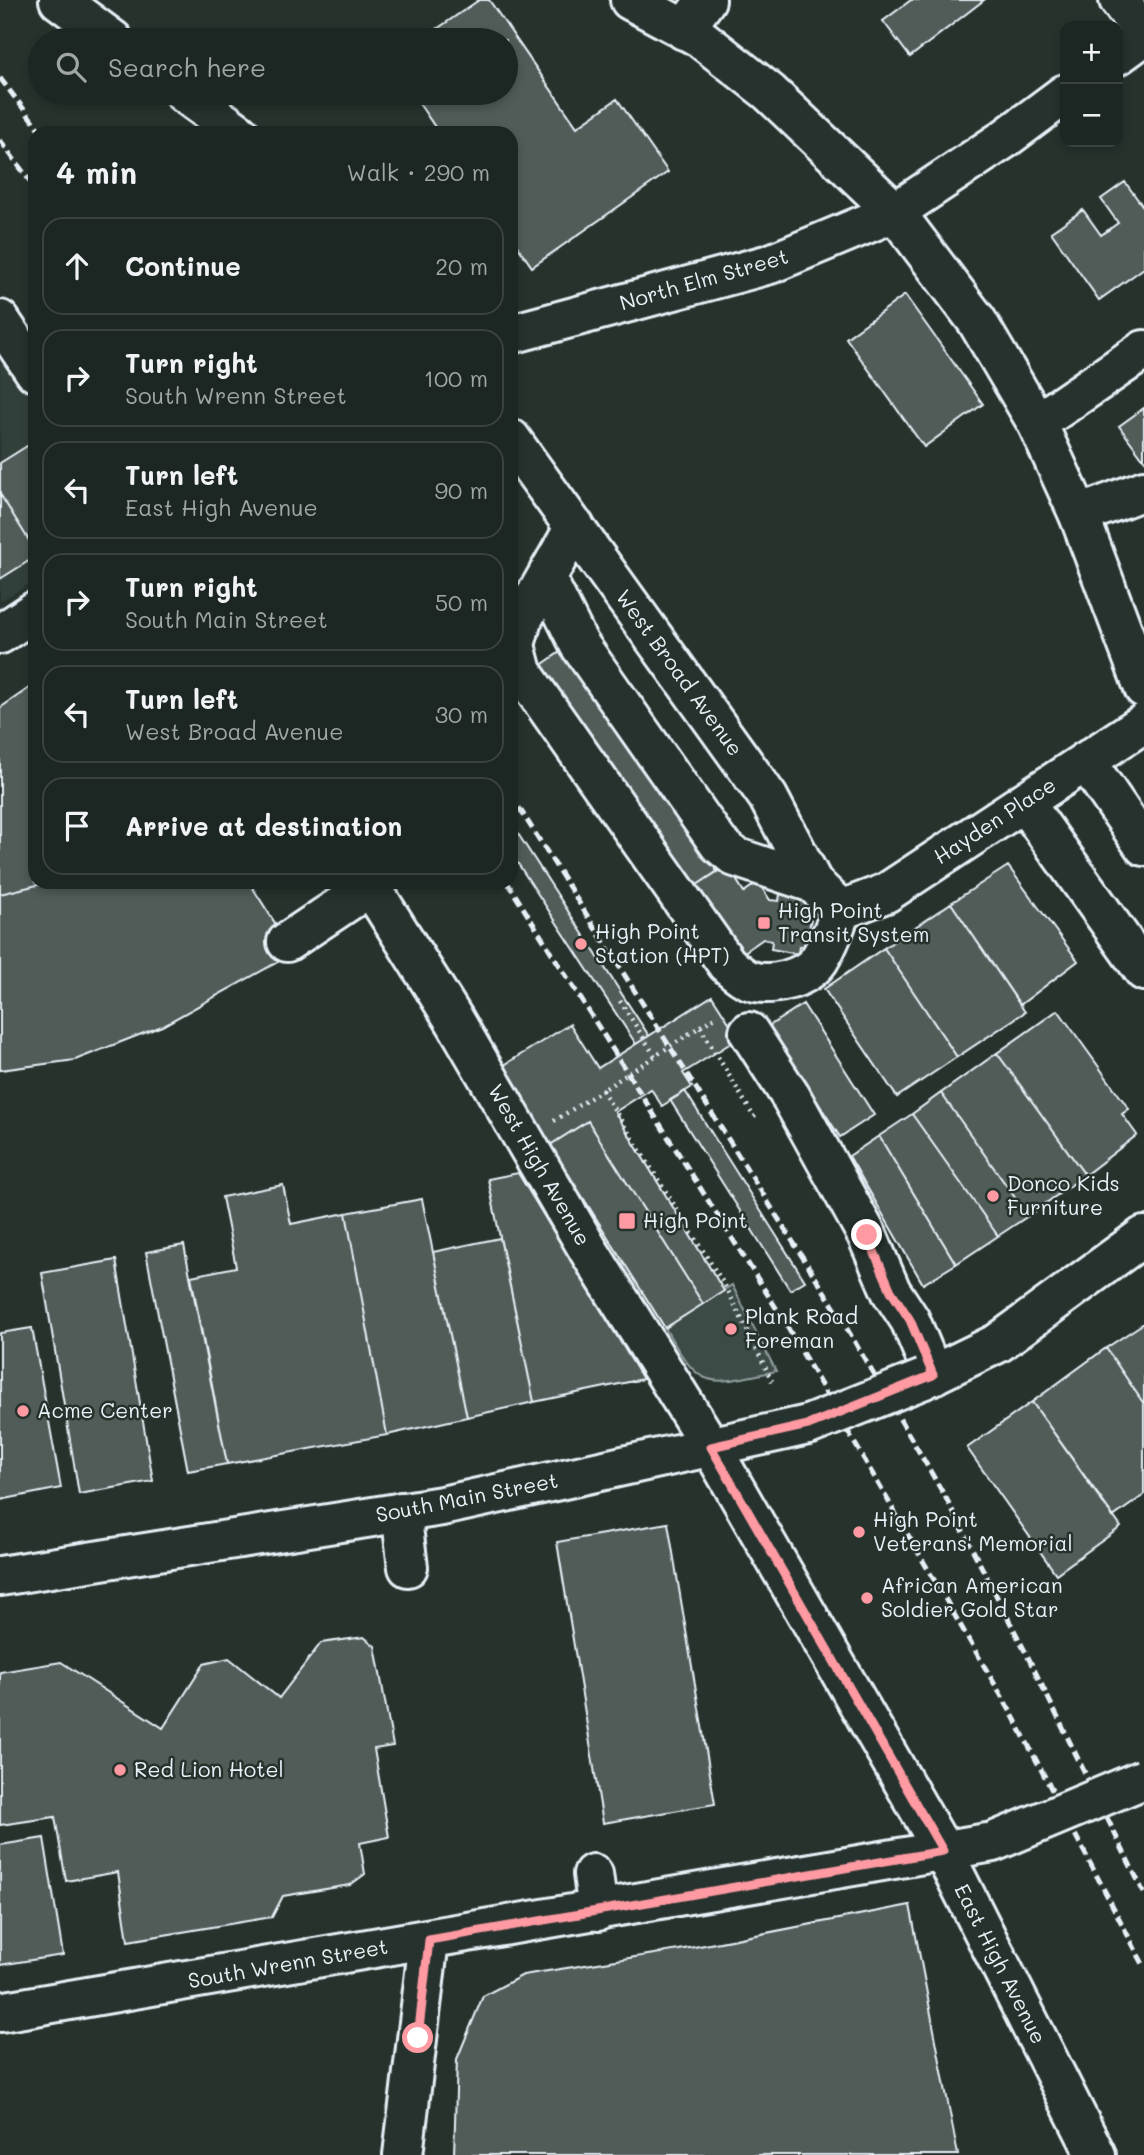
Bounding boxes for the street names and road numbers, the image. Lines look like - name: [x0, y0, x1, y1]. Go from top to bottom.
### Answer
- street label: North Elm Street: [616, 242, 791, 316]
- street label: West Broad Avenue: [611, 584, 750, 761]
- street label: Hayden Place: [928, 770, 1060, 869]
- street label: West High Avenue: [483, 1079, 598, 1250]
- street label: South Main Street: [373, 1466, 560, 1527]
- street label: East High Avenue: [949, 1879, 1053, 2048]
- street label: South Wrenn Street: [186, 1932, 390, 1993]

